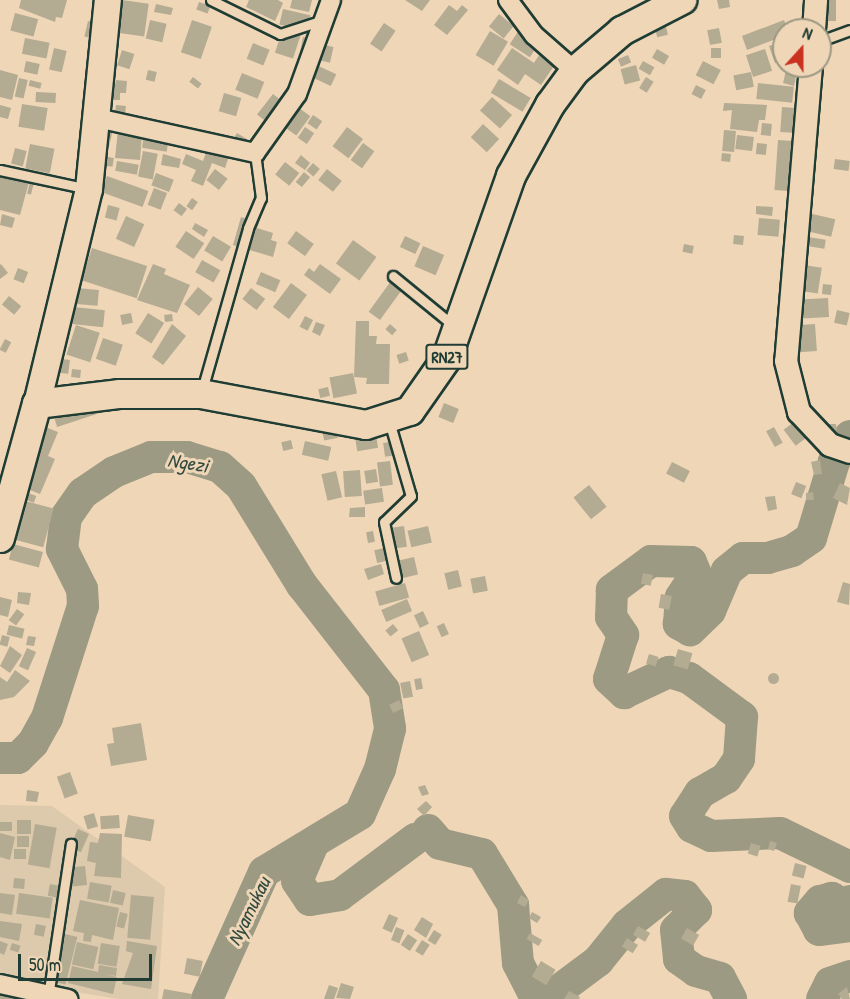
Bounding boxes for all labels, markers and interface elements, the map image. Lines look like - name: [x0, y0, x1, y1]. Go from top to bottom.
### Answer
- north arrow: [772, 18, 832, 78]
- text: N: [800, 21, 816, 45]
- road number: RN27: [424, 344, 470, 370]
- water label: Ngezi: [166, 447, 210, 477]
- water label: Nyamukau: [221, 873, 275, 949]
- scale bar: [21, 942, 154, 980]
- text: 50 m: [29, 952, 61, 977]

